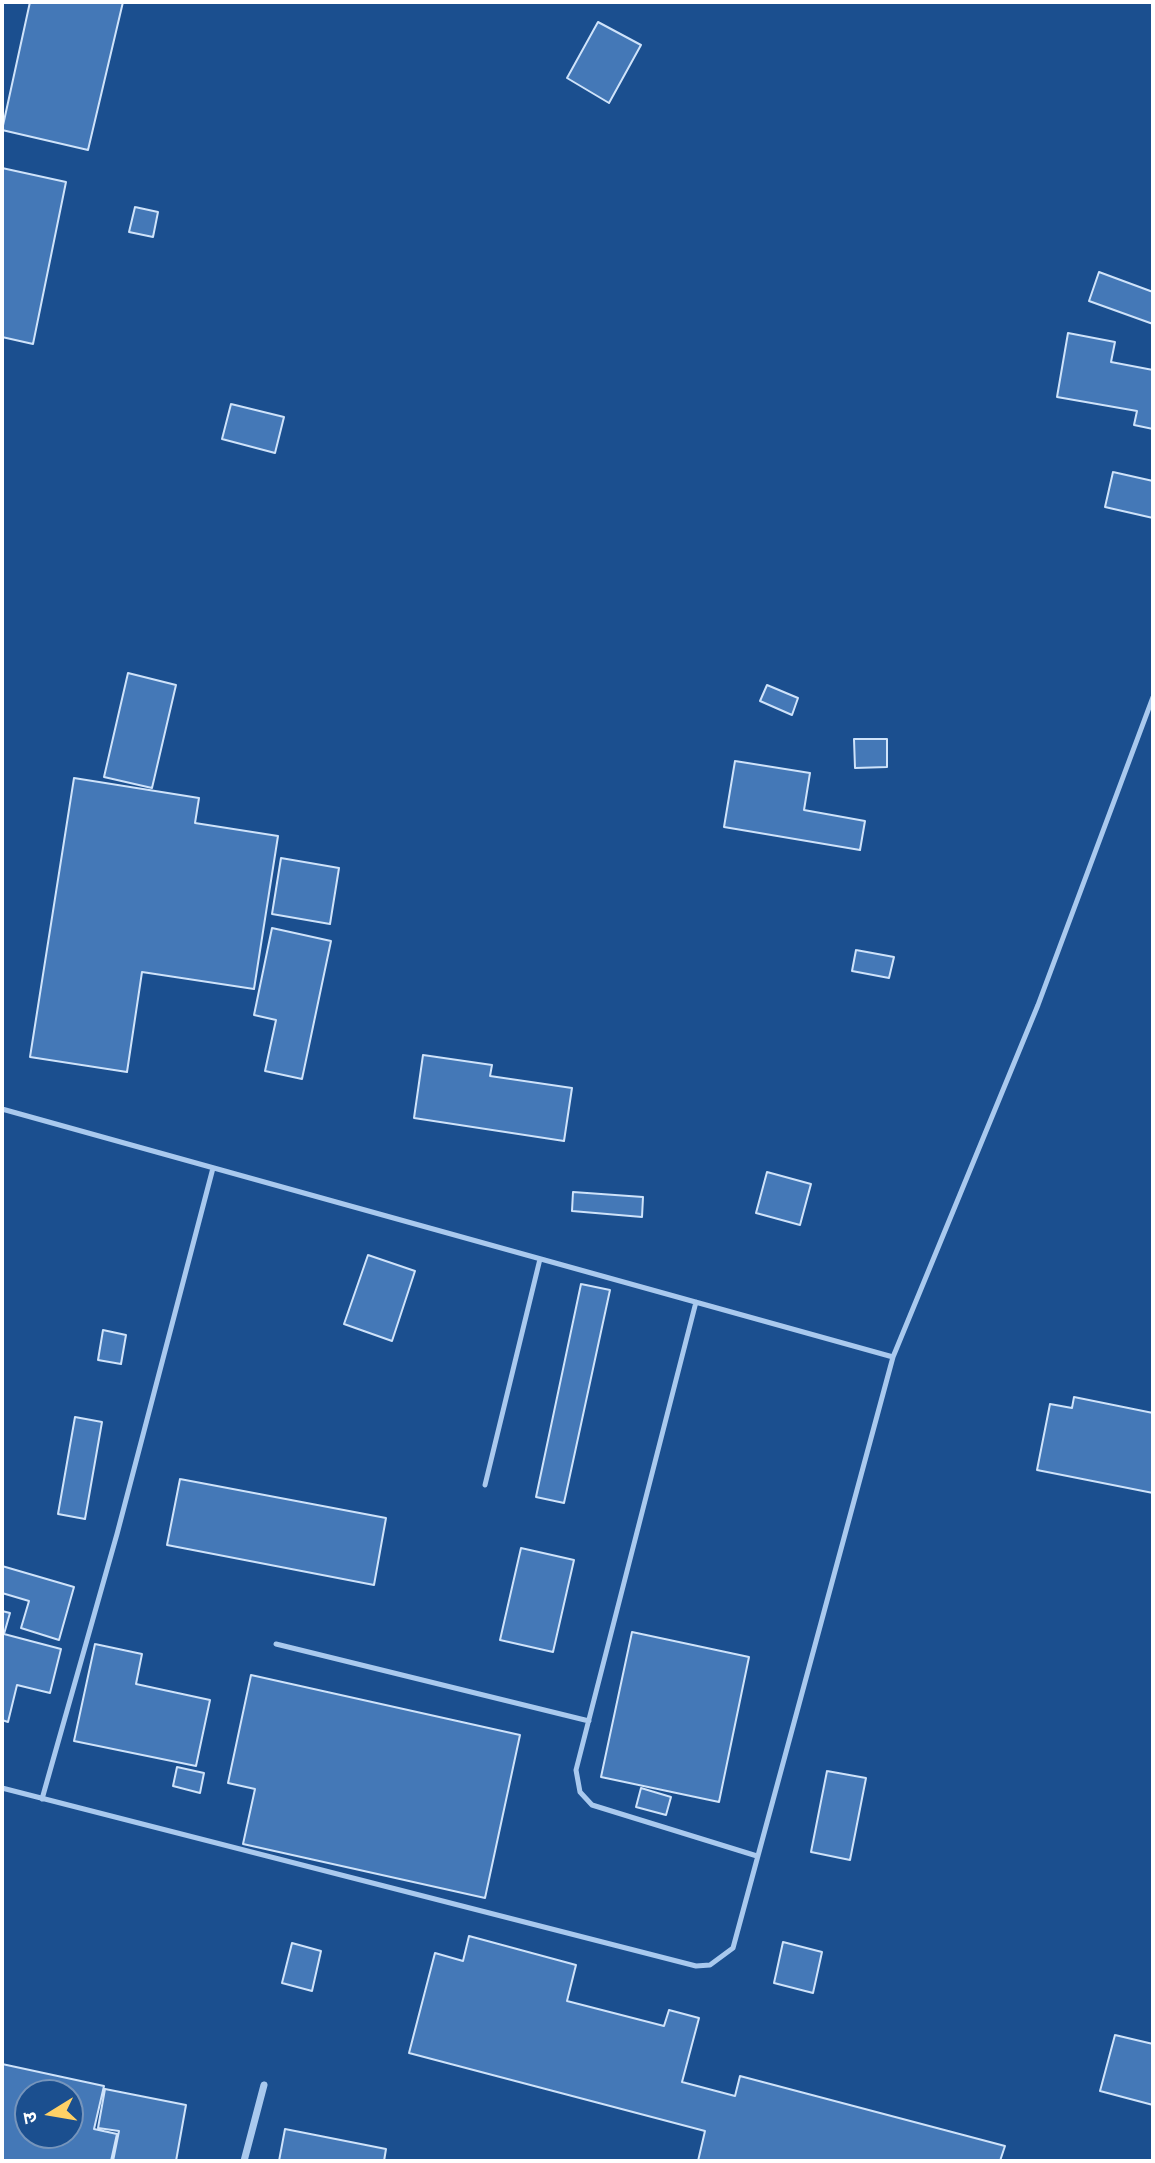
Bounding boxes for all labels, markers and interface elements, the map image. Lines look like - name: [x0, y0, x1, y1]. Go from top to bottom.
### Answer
- north arrow: [14, 2079, 84, 2149]
- text: उ: [17, 2110, 43, 2126]

